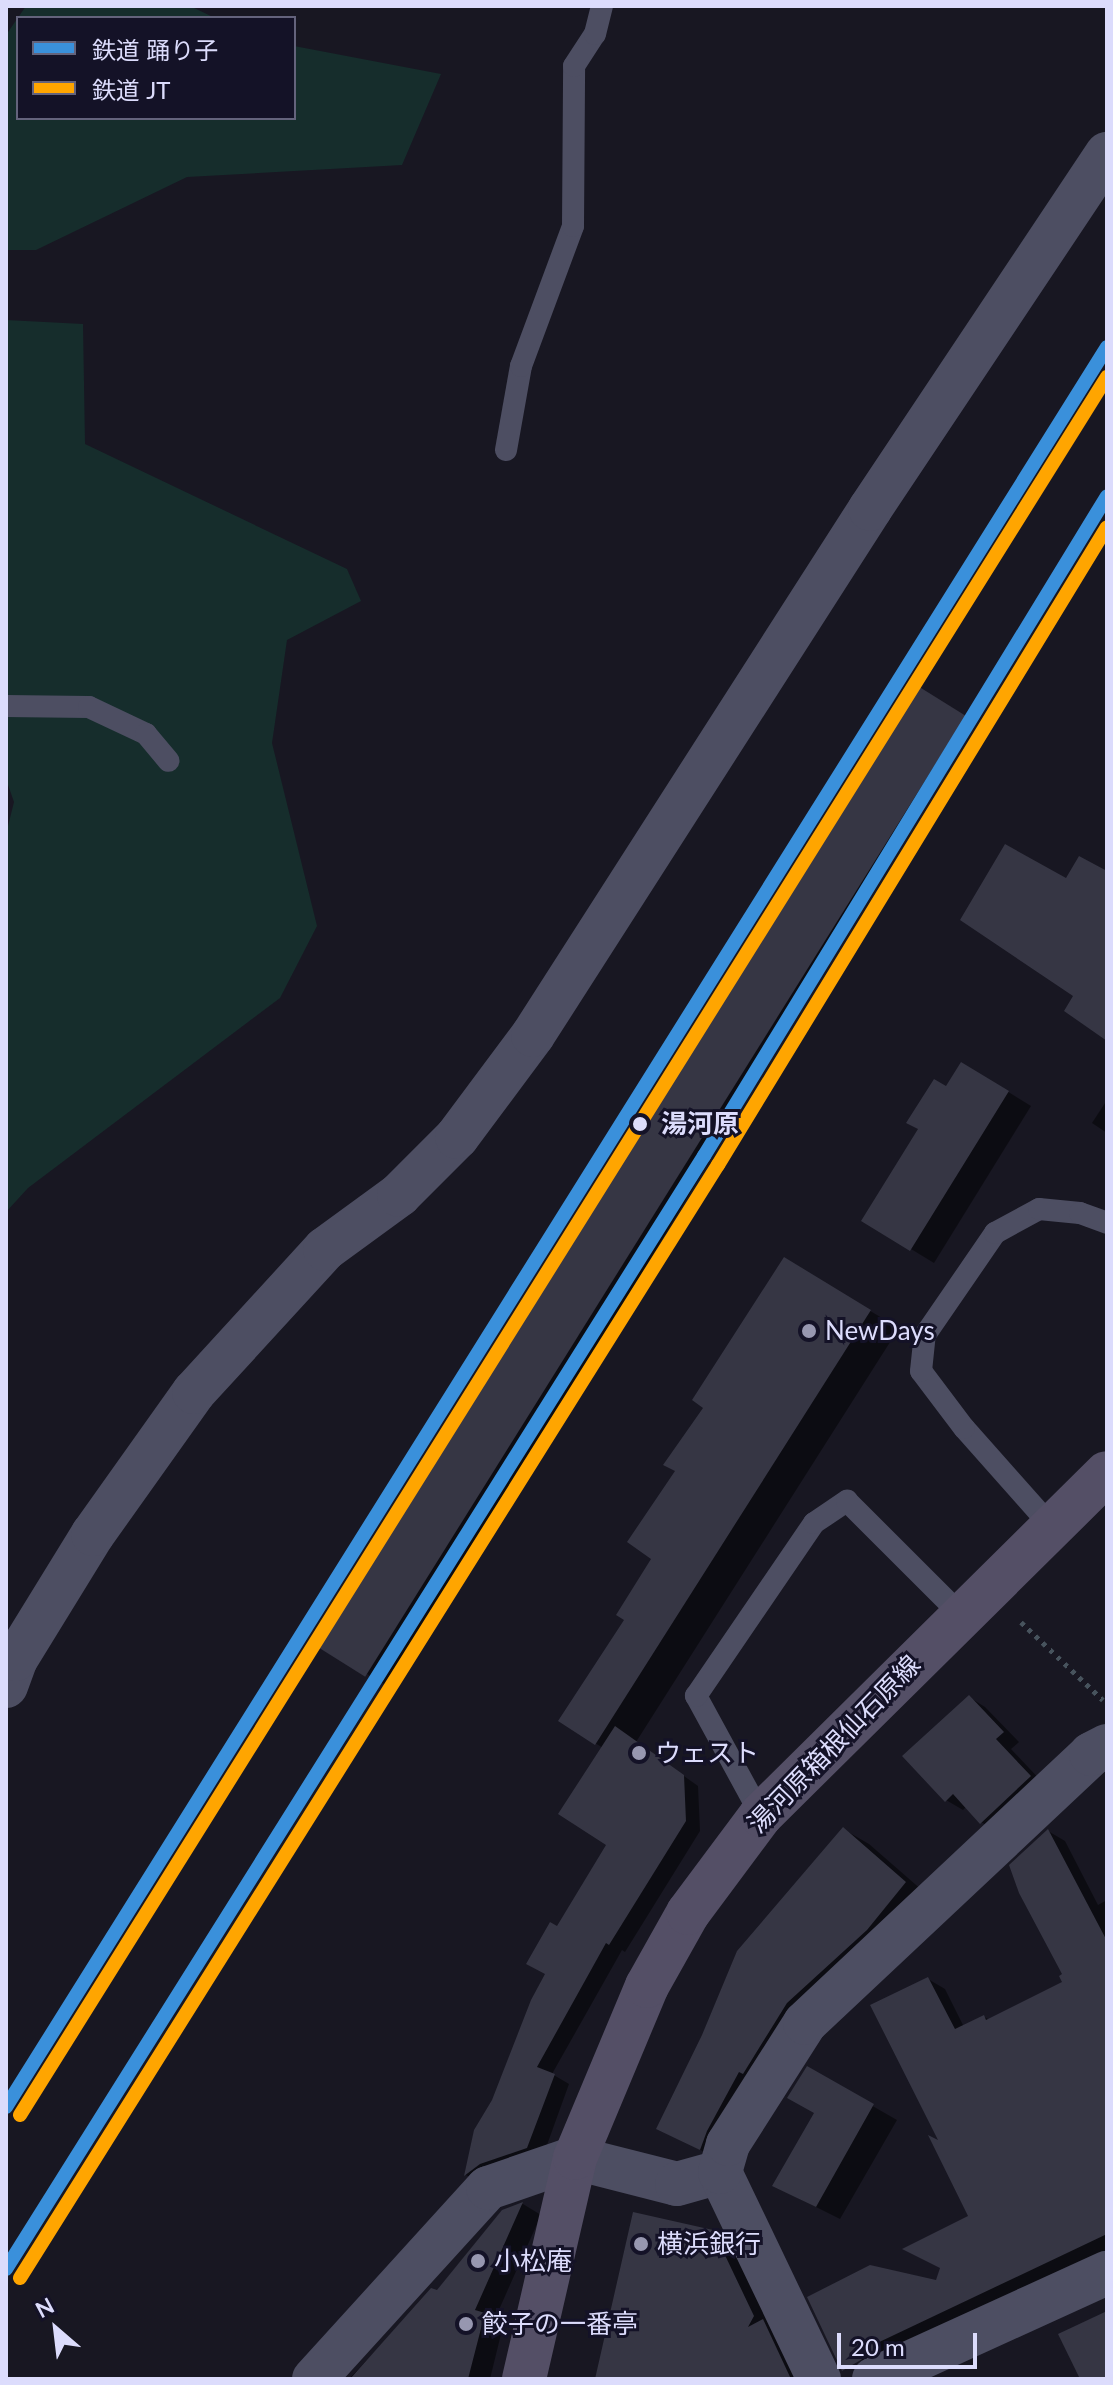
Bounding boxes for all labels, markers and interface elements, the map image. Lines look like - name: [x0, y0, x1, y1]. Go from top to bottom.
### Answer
- legend: [16, 16, 296, 120]
- text: 鉄道 踊り子: [92, 35, 218, 64]
- text: 鉄道 JT: [92, 75, 170, 104]
- place label: 湯河原: [661, 1108, 739, 1140]
- marker: 湯河原: [626, 1110, 654, 1138]
- place label: NewDays: [825, 1315, 935, 1347]
- marker: NewDays: [800, 1322, 818, 1340]
- street label: 湯河原箱根仙石原線: [742, 1649, 926, 1839]
- place label: ウェスト: [655, 1737, 759, 1769]
- marker: ウェスト: [630, 1744, 648, 1762]
- place label: 横浜銀行: [657, 2228, 761, 2260]
- marker: 横浜銀行: [632, 2235, 650, 2253]
- place label: 小松庵: [494, 2245, 572, 2277]
- marker: 小松庵: [469, 2252, 487, 2270]
- north arrow: [16, 2289, 96, 2369]
- text: N: [31, 2291, 58, 2323]
- place label: 餃子の一番亭: [482, 2308, 638, 2340]
- marker: 餃子の一番亭: [457, 2315, 475, 2333]
- scale bar: [841, 2317, 981, 2367]
- text: 20 m: [851, 2332, 905, 2361]

